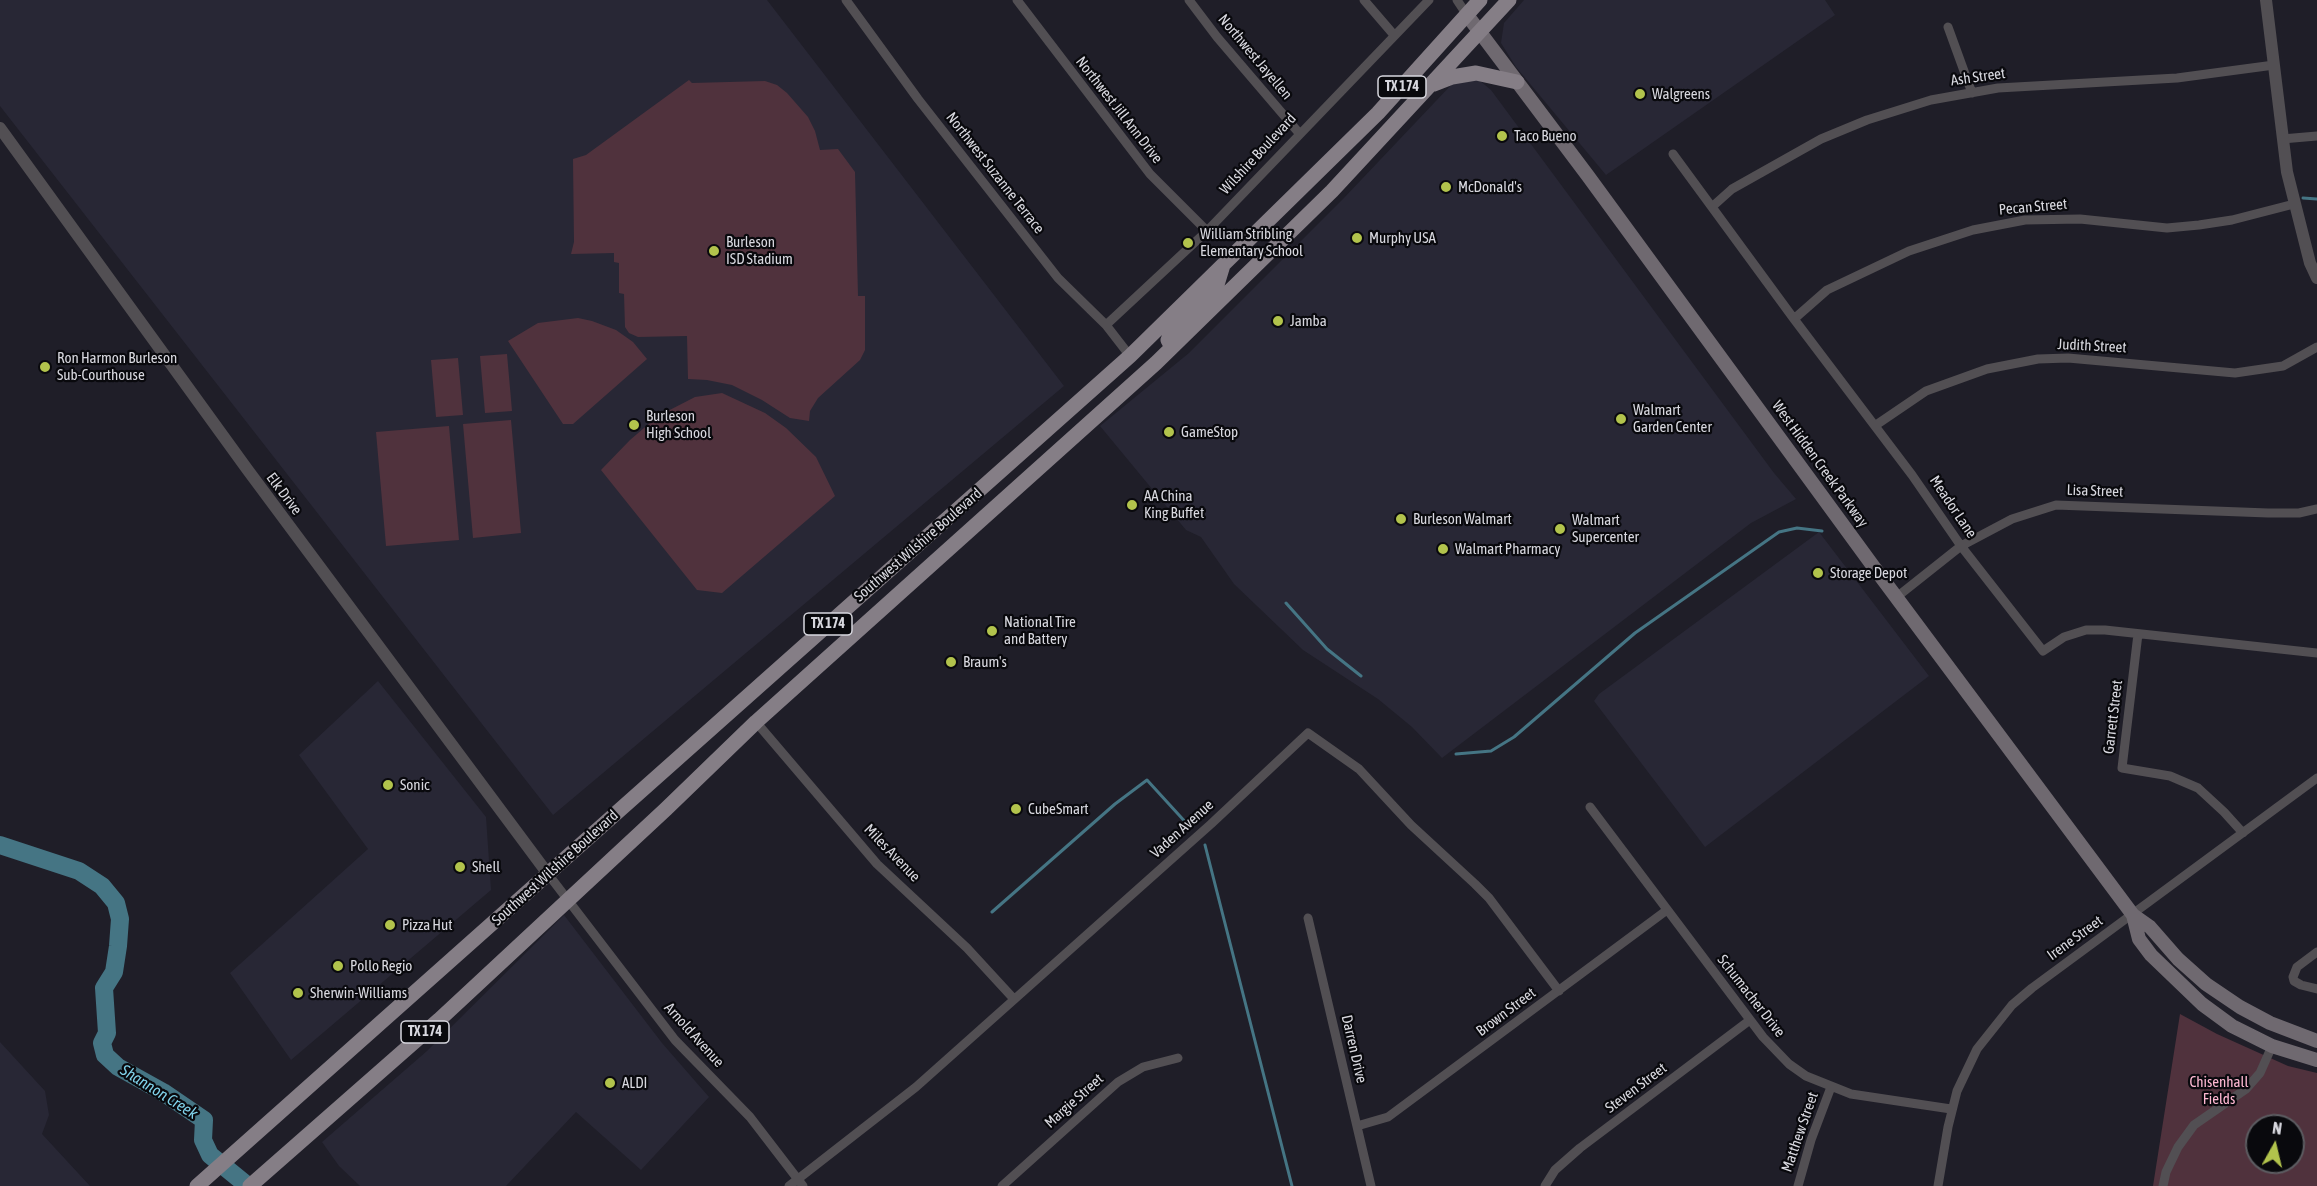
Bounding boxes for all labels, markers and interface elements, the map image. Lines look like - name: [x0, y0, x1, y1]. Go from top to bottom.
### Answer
- street label: Northwest Jayellen: [1214, 11, 1296, 103]
- street label: Northwest Jill Ann Drive: [1072, 53, 1166, 167]
- street label: Ash Street: [1950, 64, 2006, 90]
- road number: TX 174: [1378, 76, 1426, 98]
- place label: Walgreens: [1652, 85, 1710, 103]
- marker: Walgreens: [1633, 87, 1647, 101]
- street label: Northwest Suzanne Terrace: [942, 109, 1048, 237]
- street label: Wilshire Boulevard: [1216, 110, 1300, 198]
- place label: Taco Bueno: [1514, 127, 1577, 145]
- marker: Taco Bueno: [1495, 129, 1509, 143]
- place label: McDonald's: [1458, 178, 1522, 196]
- marker: McDonald's: [1439, 180, 1453, 194]
- street label: Pecan Street: [1998, 195, 2068, 219]
- place label: William Stribling Elementary School: [1200, 225, 1303, 260]
- place label: Murphy USA: [1369, 229, 1436, 247]
- marker: Murphy USA: [1350, 231, 1364, 245]
- place label: Burleson ISD Stadium: [726, 233, 793, 268]
- marker: William Stribling Elementary School: [1181, 236, 1195, 250]
- marker: Burleson ISD Stadium: [707, 244, 721, 258]
- place label: Jamba: [1290, 312, 1327, 330]
- marker: Jamba: [1271, 314, 1285, 328]
- street label: Judith Street: [2057, 335, 2127, 357]
- place label: Ron Harmon Burleson Sub-Courthouse: [57, 349, 177, 384]
- marker: Ron Harmon Burleson Sub-Courthouse: [38, 360, 52, 374]
- street label: West Hidden Creek Parkway: [1768, 397, 1872, 531]
- place label: Walmart Garden Center: [1633, 401, 1712, 436]
- place label: Burleson High School: [646, 407, 711, 442]
- marker: Walmart Garden Center: [1614, 412, 1628, 426]
- marker: Burleson High School: [627, 418, 641, 432]
- place label: GameStop: [1181, 423, 1238, 441]
- marker: GameStop: [1162, 425, 1176, 439]
- street label: Elk Drive: [262, 469, 306, 519]
- street label: Meador Lane: [1926, 472, 1980, 542]
- street label: Lisa Street: [2066, 481, 2124, 501]
- street label: Southwest Wilshire Boulevard: [850, 485, 986, 605]
- place label: AA China King Buffet: [1144, 487, 1204, 522]
- marker: AA China King Buffet: [1125, 498, 1139, 512]
- place label: Burleson Walmart: [1413, 510, 1512, 528]
- place label: Walmart Supercenter: [1572, 511, 1639, 546]
- marker: Burleson Walmart: [1394, 512, 1408, 526]
- marker: Walmart Supercenter: [1553, 522, 1567, 536]
- place label: Walmart Pharmacy: [1455, 540, 1560, 558]
- marker: Walmart Pharmacy: [1436, 542, 1450, 556]
- place label: Storage Depot: [1830, 564, 1907, 582]
- marker: Storage Depot: [1811, 566, 1825, 580]
- road number: TX 174: [804, 613, 852, 635]
- place label: National Tire and Battery: [1004, 613, 1076, 648]
- marker: National Tire and Battery: [985, 624, 999, 638]
- place label: Braum's: [963, 653, 1007, 671]
- marker: Braum's: [944, 655, 958, 669]
- street label: Garrett Street: [2100, 679, 2126, 755]
- place label: Sonic: [400, 776, 430, 794]
- marker: Sonic: [381, 778, 395, 792]
- street label: Vaden Avenue: [1147, 796, 1217, 862]
- place label: CubeSmart: [1028, 800, 1089, 818]
- marker: CubeSmart: [1009, 802, 1023, 816]
- street label: Southwest Wilshire Boulevard: [488, 807, 622, 929]
- street label: Miles Avenue: [860, 820, 924, 886]
- place label: Shell: [472, 858, 500, 876]
- marker: Shell: [453, 860, 467, 874]
- street label: Irene Street: [2044, 912, 2106, 964]
- place label: Pizza Hut: [402, 916, 453, 934]
- marker: Pizza Hut: [383, 918, 397, 932]
- street label: Schumacher Drive: [1713, 951, 1789, 1041]
- place label: Pollo Regio: [350, 957, 412, 975]
- marker: Pollo Regio: [331, 959, 345, 973]
- place label: Sherwin-Williams: [310, 984, 407, 1002]
- street label: Brown Street: [1473, 984, 1539, 1040]
- marker: Sherwin-Williams: [291, 986, 305, 1000]
- street label: Arnold Avenue: [660, 999, 728, 1071]
- street label: Darren Drive: [1337, 1013, 1371, 1085]
- road number: TX 174: [401, 1021, 449, 1043]
- street label: Steven Street: [1602, 1059, 1670, 1117]
- water label: Shannon Creek: [117, 1061, 201, 1123]
- street label: Margie Street: [1041, 1070, 1107, 1132]
- park label: Chisenhall Fields: [2189, 1073, 2249, 1108]
- place label: ALDI: [622, 1074, 647, 1092]
- marker: ALDI: [603, 1076, 617, 1090]
- street label: Matthew Street: [1778, 1090, 1822, 1174]
- north arrow: [2245, 1114, 2305, 1174]
- text: N: [2271, 1119, 2283, 1138]

